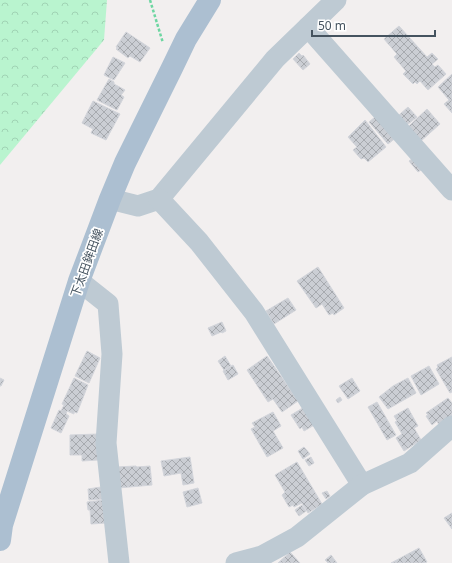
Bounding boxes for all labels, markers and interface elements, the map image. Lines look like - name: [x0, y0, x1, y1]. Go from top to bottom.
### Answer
- scale bar: [312, 12, 435, 38]
- text: 50 m: [318, 17, 346, 34]
- street label: 下太田鉾田線: [66, 226, 107, 300]

